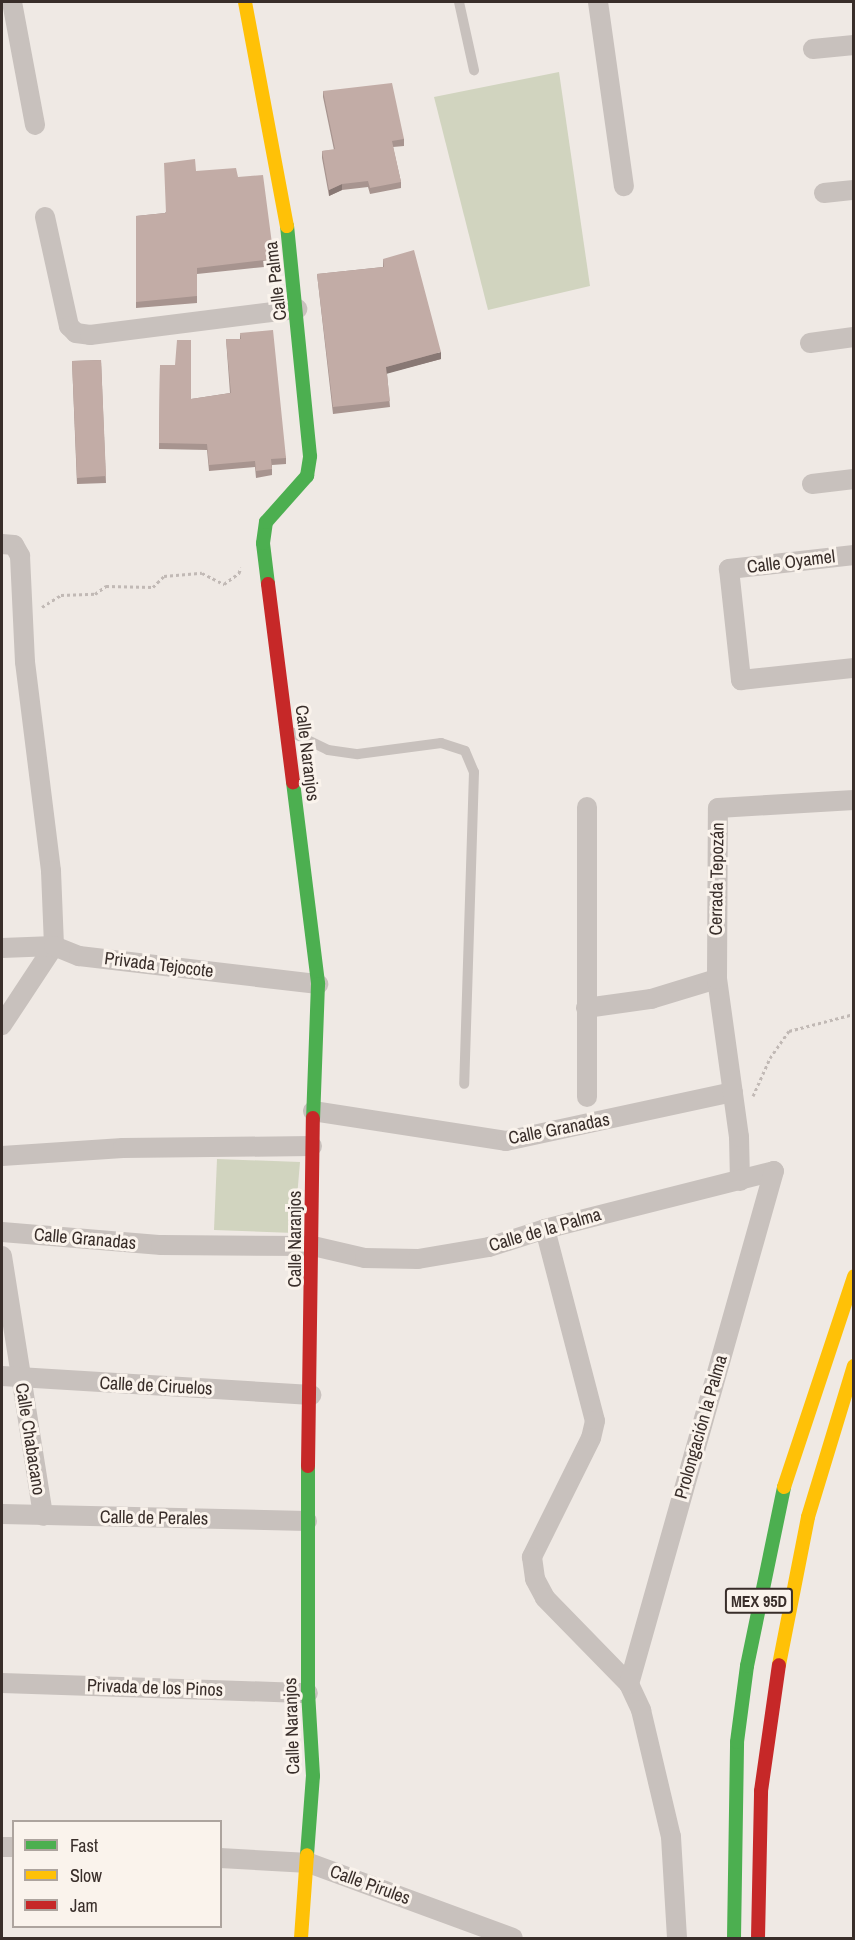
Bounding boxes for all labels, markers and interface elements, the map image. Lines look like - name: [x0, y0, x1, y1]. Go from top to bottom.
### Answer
- street label: Calle Palma: [260, 240, 292, 322]
- street label: Calle Oyamel: [746, 546, 836, 578]
- street label: Calle Naranjos: [290, 704, 324, 802]
- street label: Cerrada Tepozán: [705, 822, 729, 936]
- street label: Privada Tejocote: [103, 948, 215, 982]
- street label: Calle Granadas: [507, 1109, 611, 1149]
- street label: Calle Naranjos: [284, 1191, 306, 1287]
- street label: Calle de la Palma: [486, 1204, 604, 1256]
- street label: Calle Granadas: [33, 1224, 137, 1254]
- street label: Prolongación la Palma: [670, 1353, 732, 1501]
- street label: Calle de Ciruelos: [99, 1372, 213, 1400]
- street label: Calle Chabacano: [10, 1381, 50, 1497]
- street label: Calle de Perales: [100, 1506, 208, 1530]
- road number: MEX 95D: [724, 1588, 794, 1614]
- street label: Privada de los Pinos: [87, 1675, 223, 1701]
- street label: Calle Naranjos: [280, 1677, 304, 1775]
- legend: [12, 1820, 222, 1928]
- text: Fast: [70, 1833, 98, 1858]
- street label: Calle Pirules: [327, 1861, 413, 1909]
- text: Slow: [70, 1863, 102, 1888]
- text: Jam: [70, 1893, 98, 1918]

